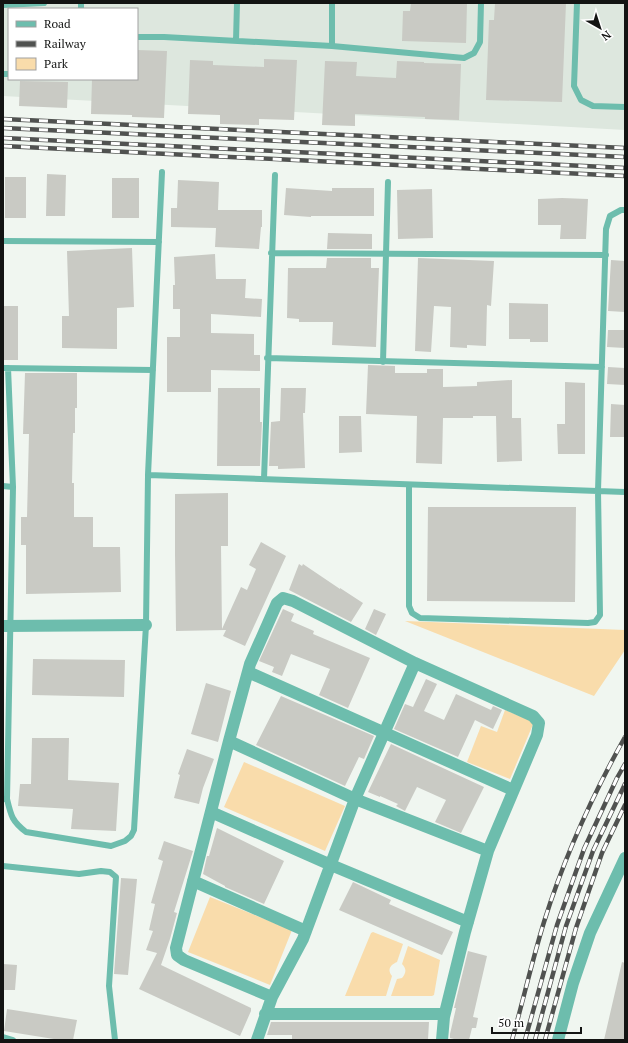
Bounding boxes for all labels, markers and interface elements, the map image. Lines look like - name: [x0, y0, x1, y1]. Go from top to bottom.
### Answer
- legend: [8, 8, 138, 80]
- north arrow: [580, 8, 620, 48]
- text: Road: [44, 16, 71, 31]
- text: N: [598, 28, 614, 44]
- text: Railway: [44, 36, 87, 51]
- text: Park: [44, 56, 69, 71]
- scale bar: [492, 1009, 581, 1035]
- text: 50 m: [498, 1015, 525, 1030]

